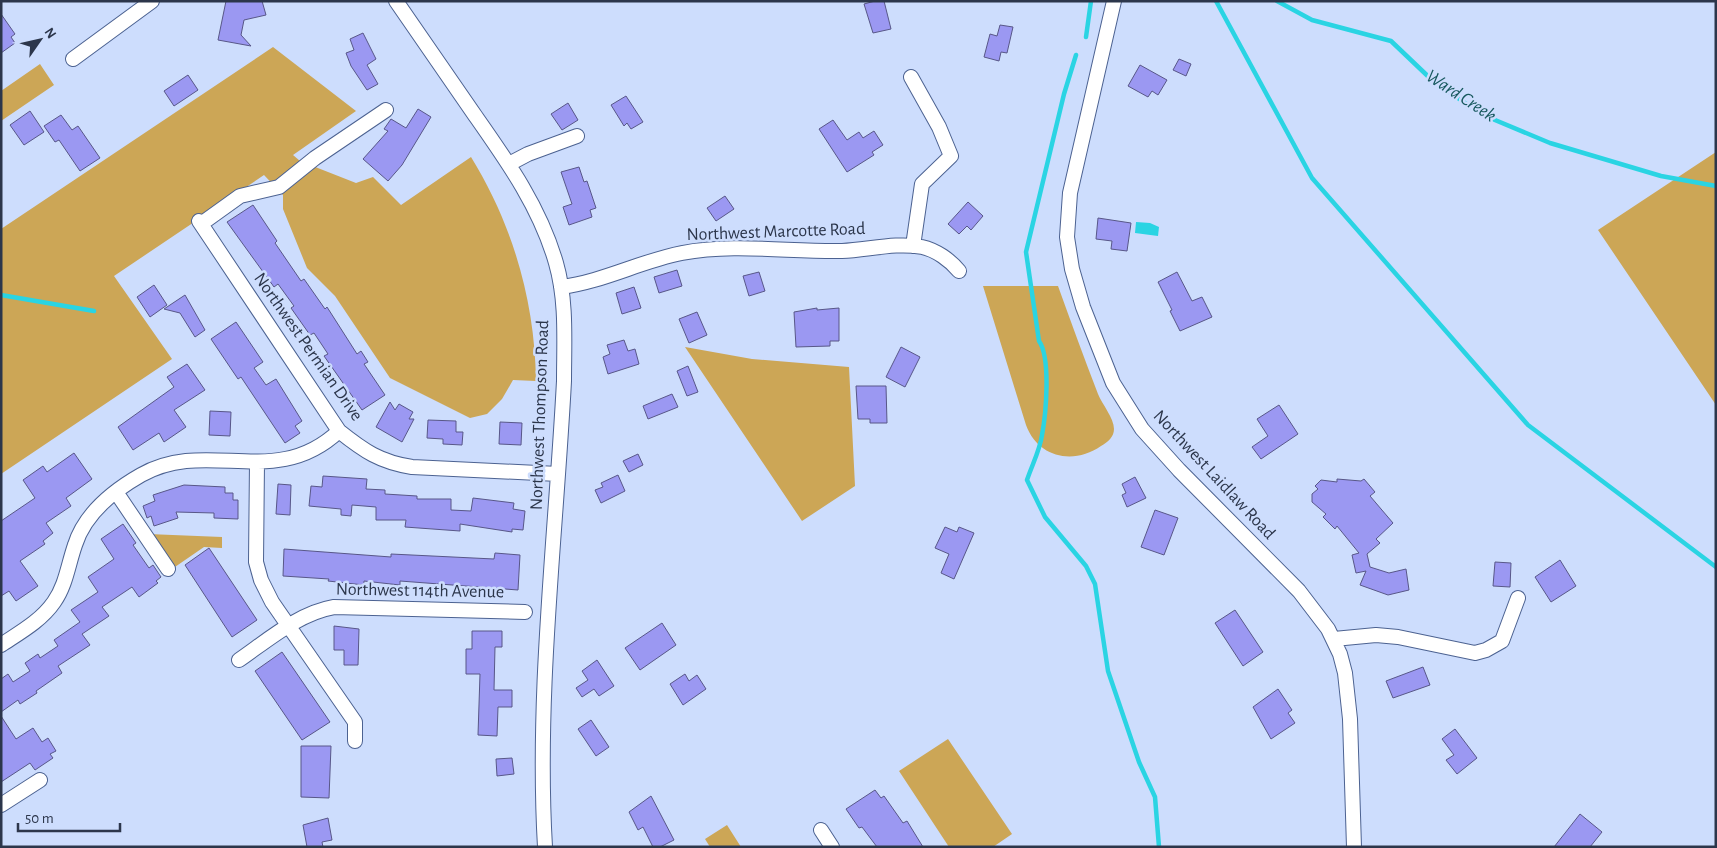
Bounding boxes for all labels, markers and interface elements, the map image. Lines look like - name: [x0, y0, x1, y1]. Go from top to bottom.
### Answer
- north arrow: [15, 15, 65, 65]
- text: N: [41, 25, 58, 41]
- water label: Ward Creek: [1423, 66, 1500, 126]
- street label: Northwest Marcotte Road: [686, 220, 866, 244]
- street label: Northwest Permian Drive: [250, 270, 366, 424]
- street label: Northwest Thompson Road: [528, 320, 552, 510]
- street label: Northwest Laidlaw Road: [1150, 407, 1278, 543]
- street label: Northwest 114th Avenue: [336, 581, 504, 601]
- scale bar: [18, 800, 120, 832]
- text: 50 m: [25, 811, 54, 826]

